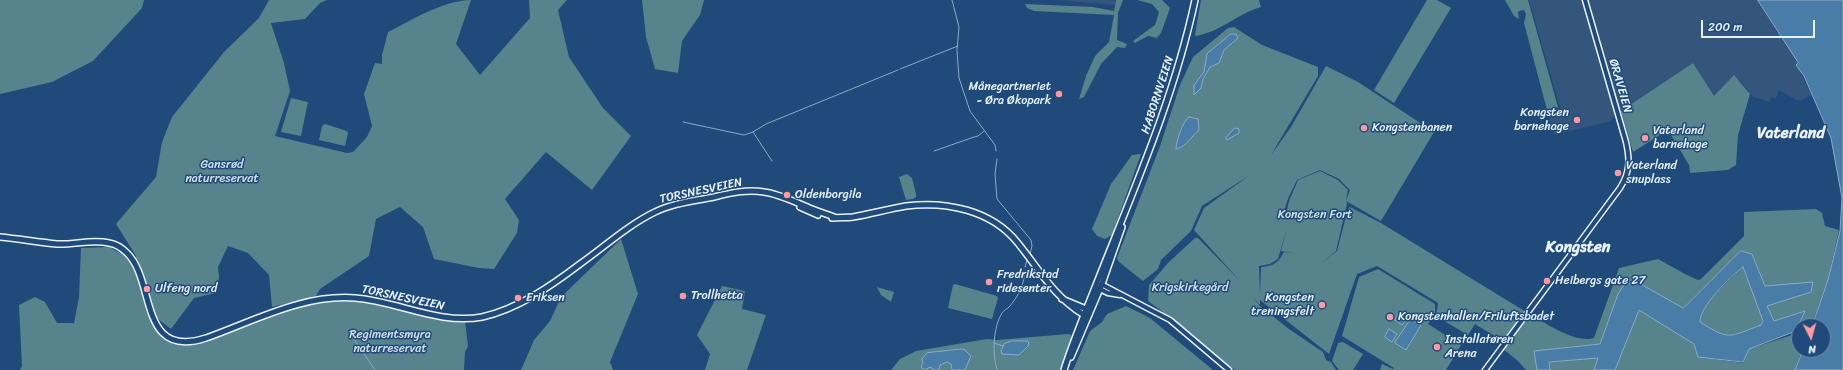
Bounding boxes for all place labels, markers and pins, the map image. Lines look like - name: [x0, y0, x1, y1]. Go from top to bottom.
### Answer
- place label: Månegartneriet - Øra Økopark: [968, 80, 1051, 108]
- marker: Månegartneriet - Øra Økopark: [1054, 89, 1064, 99]
- place label: Kongsten barnehage: [1514, 106, 1569, 134]
- marker: Kongsten barnehage: [1572, 115, 1582, 125]
- place label: Kongstenbanen: [1372, 121, 1452, 135]
- marker: Kongstenbanen: [1359, 123, 1369, 133]
- place label: Vaterland barnehage: [1653, 124, 1708, 152]
- marker: Vaterland barnehage: [1640, 133, 1650, 143]
- place label: Vaterland snuplass: [1626, 159, 1677, 187]
- marker: Vaterland snuplass: [1613, 168, 1623, 178]
- place label: Oldenborgila: [795, 188, 862, 202]
- marker: Oldenborgila: [782, 190, 792, 200]
- place label: Fredrikstad ridesenter: [997, 268, 1058, 296]
- place label: Heibergs gate 27: [1555, 274, 1645, 288]
- marker: Heibergs gate 27: [1542, 276, 1552, 286]
- marker: Fredrikstad ridesenter: [984, 277, 994, 287]
- place label: Ulfeng nord: [155, 282, 217, 296]
- marker: Ulfeng nord: [142, 284, 152, 294]
- place label: Trollhetta: [691, 289, 743, 303]
- place label: Eriksen: [526, 291, 565, 305]
- marker: Trollhetta: [678, 291, 688, 301]
- place label: Kongsten treningsfelt: [1251, 291, 1314, 319]
- marker: Eriksen: [513, 293, 523, 303]
- marker: Kongsten treningsfelt: [1317, 300, 1327, 310]
- place label: Kongstenhallen/Friluftsbadet: [1398, 310, 1554, 324]
- marker: Kongstenhallen/Friluftsbadet: [1385, 312, 1395, 322]
- place label: Installatøren Arena: [1445, 333, 1514, 361]
- marker: Installatøren Arena: [1432, 342, 1442, 352]

